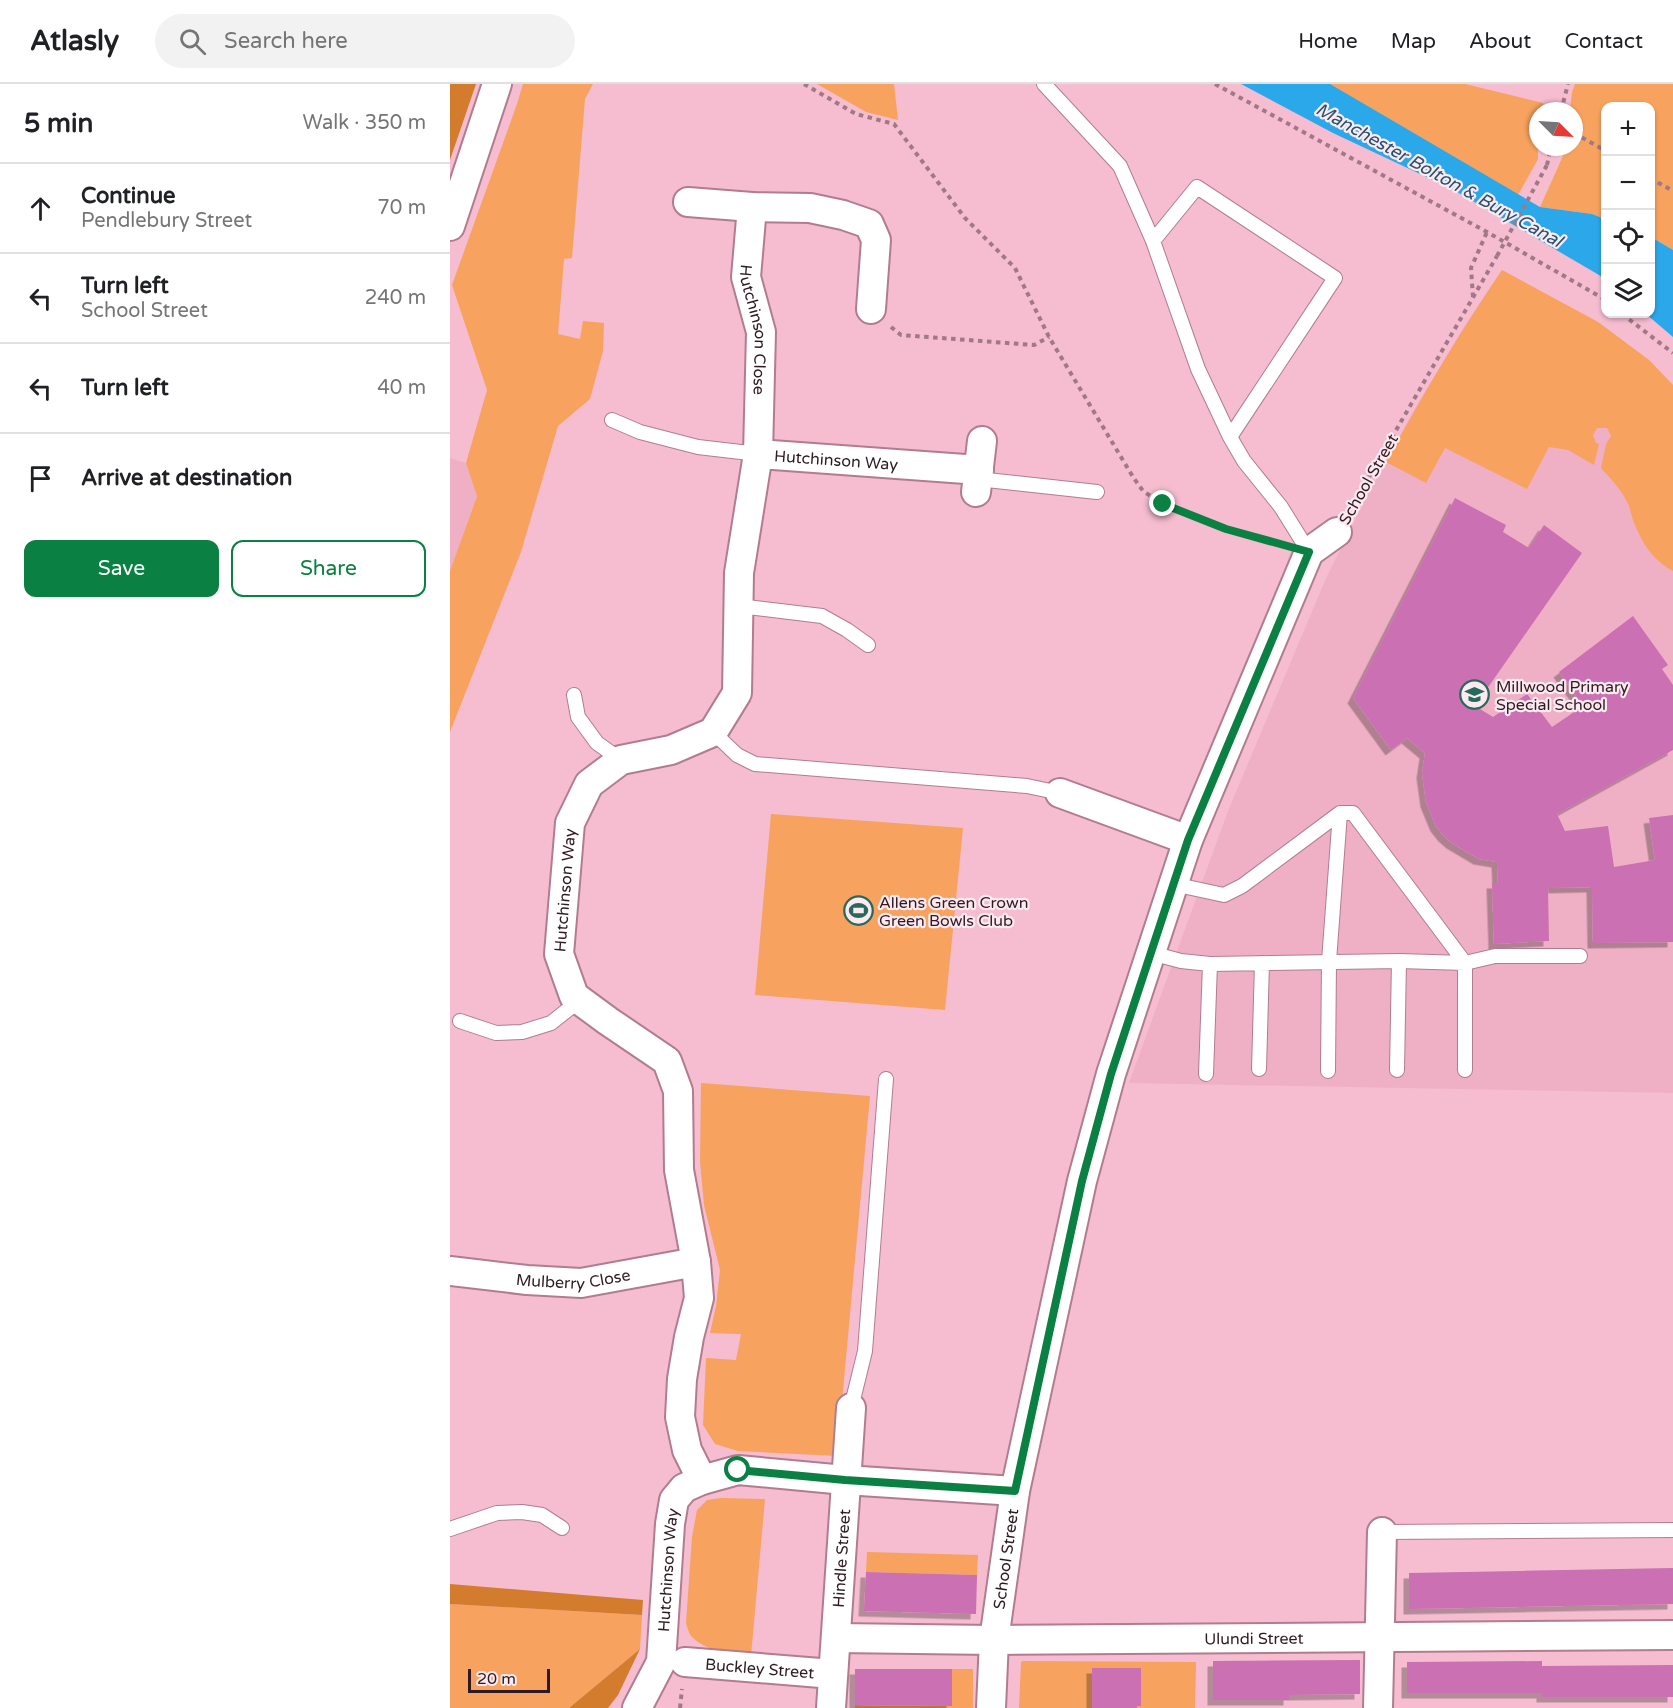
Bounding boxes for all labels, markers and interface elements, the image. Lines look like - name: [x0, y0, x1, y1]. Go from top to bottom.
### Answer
- search box: [155, 14, 575, 68]
- text: Atlasly: [30, 24, 119, 58]
- icon: search: [176, 25, 209, 58]
- text: Search here: [224, 28, 348, 54]
- text: Home: [1298, 29, 1358, 54]
- text: Map: [1391, 29, 1436, 54]
- text: About: [1469, 29, 1531, 54]
- text: Contact: [1564, 29, 1643, 54]
- water label: Manchester Bolton & Bury Canal: [1312, 98, 1568, 253]
- north arrow: [1529, 102, 1583, 156]
- map controls: [1601, 102, 1655, 318]
- button: +: [1601, 102, 1655, 156]
- text: 5 min: [24, 108, 93, 139]
- text: Walk · 350 m: [303, 111, 426, 135]
- button: −: [1601, 156, 1655, 210]
- text: Continue: [81, 183, 176, 209]
- icon: ahead: [24, 192, 57, 225]
- text: 70 m: [377, 196, 426, 220]
- text: Pendlebury Street: [81, 209, 252, 233]
- button: locate: [1601, 210, 1655, 264]
- street label: Hutchinson Close: [735, 264, 770, 395]
- button: layers: [1601, 264, 1655, 318]
- text: Turn left: [81, 273, 169, 299]
- icon: left: [24, 282, 57, 315]
- text: 240 m: [365, 286, 426, 310]
- text: School Street: [81, 299, 208, 323]
- icon: left: [24, 372, 57, 405]
- text: Turn left: [81, 375, 169, 401]
- text: 40 m: [377, 376, 426, 400]
- street label: School Street: [1335, 431, 1403, 528]
- street label: Hutchinson Way: [773, 446, 899, 475]
- icon: arrive: [24, 462, 57, 495]
- text: Arrive at destination: [81, 465, 292, 491]
- route end: [1149, 490, 1175, 516]
- button: Save: [24, 540, 219, 597]
- button: Share: [231, 540, 426, 597]
- place label: Millwood Primary Special School: [1496, 677, 1629, 715]
- school or university icon: Millwood Primary Special School: [1459, 679, 1491, 711]
- street label: Hutchinson Way: [550, 827, 581, 953]
- place label: Allens Green Crown Green Bowls Club: [879, 893, 1028, 931]
- sports icon: Allens Green Crown Green Bowls Club: [842, 895, 874, 927]
- street label: Mulberry Close: [515, 1265, 632, 1294]
- route start: [724, 1456, 750, 1482]
- street label: Hutchinson Way: [654, 1507, 684, 1633]
- street label: School Street: [989, 1507, 1023, 1611]
- street label: Hindle Street: [829, 1508, 855, 1608]
- street label: Ulundi Street: [1204, 1629, 1304, 1649]
- street label: Buckley Street: [704, 1655, 815, 1683]
- scale bar: [468, 1666, 550, 1694]
- text: 20 m: [477, 1669, 516, 1689]

